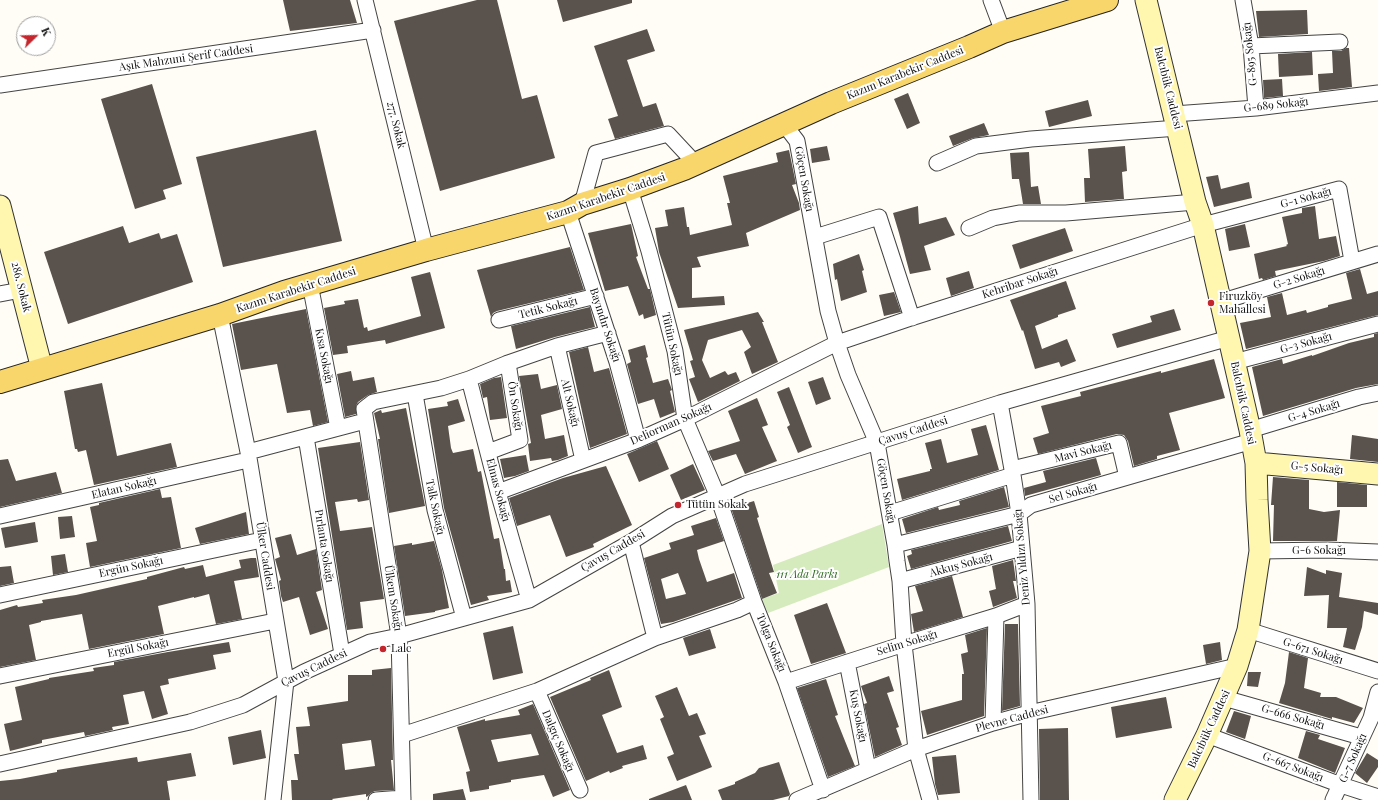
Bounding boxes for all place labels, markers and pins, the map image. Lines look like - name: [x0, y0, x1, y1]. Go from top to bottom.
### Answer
- place label: Firuzköy Mahallesi: [1219, 290, 1266, 316]
- marker: Firuzköy Mahallesi: [1206, 298, 1216, 308]
- place label: Tütün Sokak: [686, 498, 747, 512]
- marker: Tütün Sokak: [673, 500, 683, 510]
- place label: Lale: [391, 642, 412, 656]
- marker: Lale: [378, 644, 388, 654]

